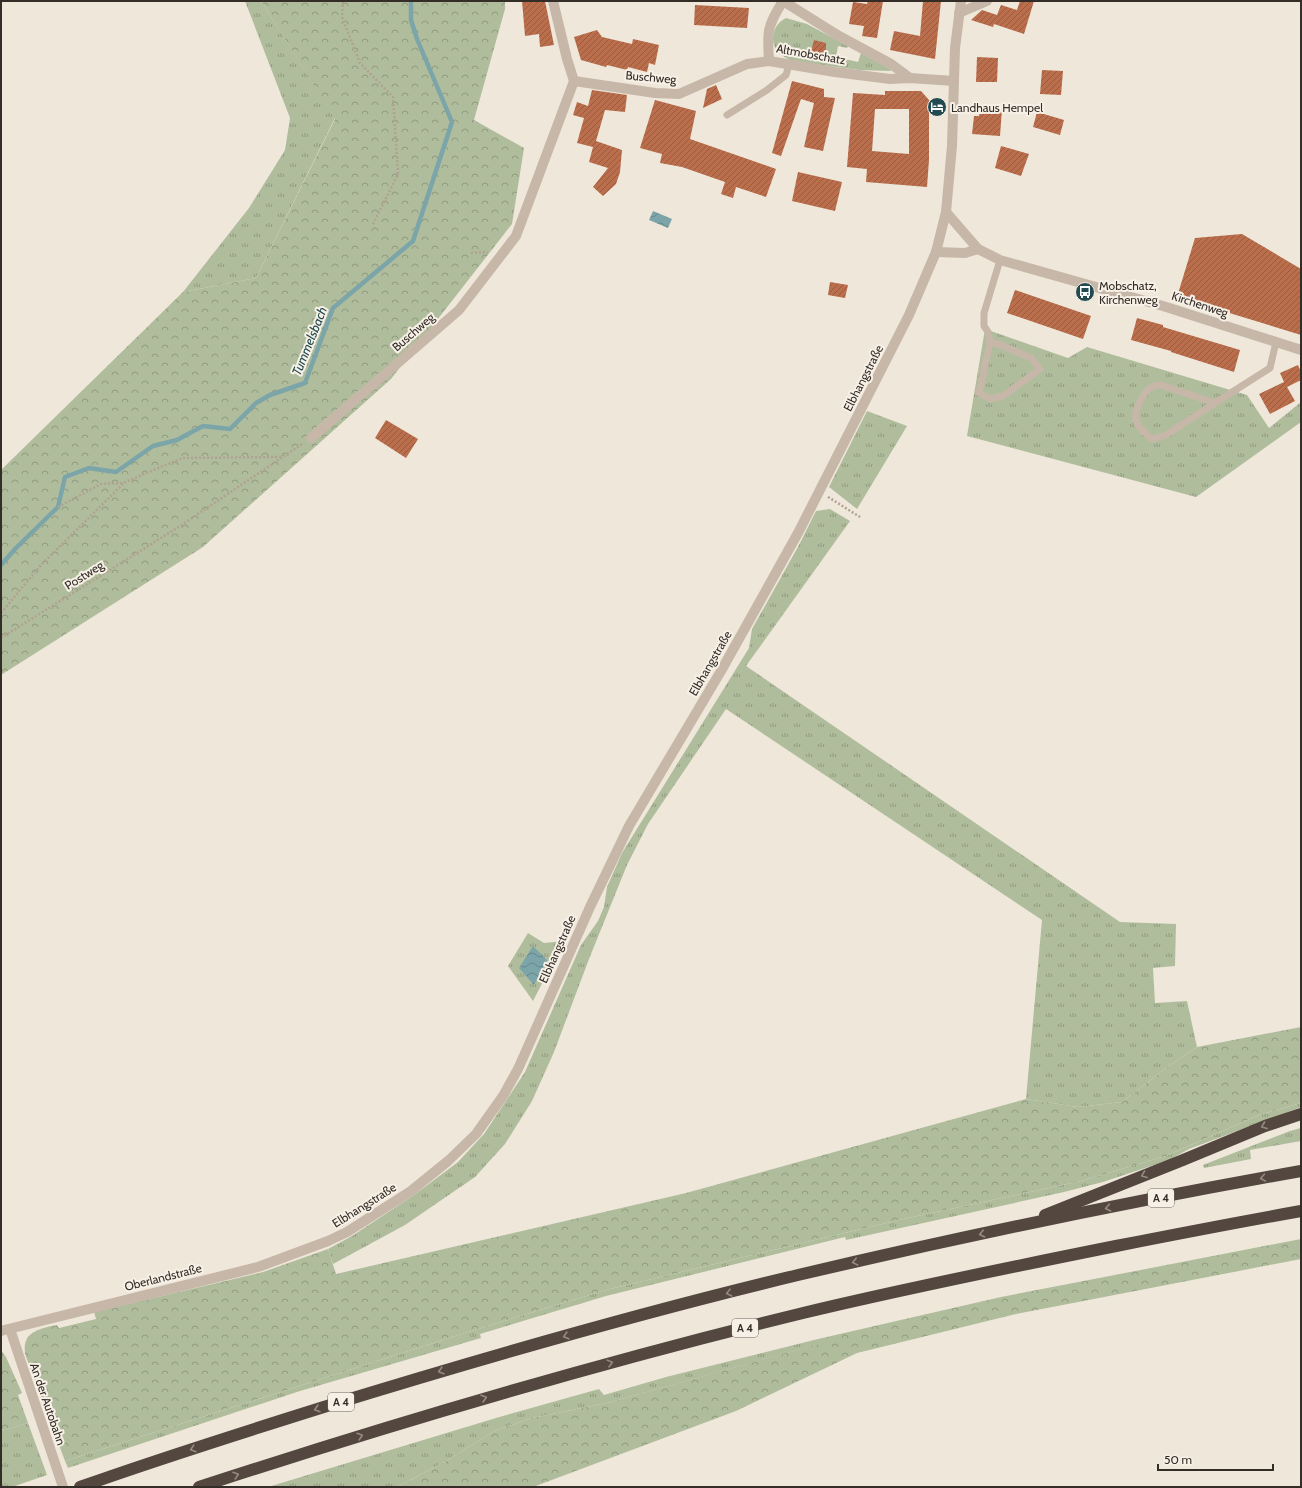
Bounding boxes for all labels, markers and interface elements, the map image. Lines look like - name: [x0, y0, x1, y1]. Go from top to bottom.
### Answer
- street label: Altmobschatz: [775, 41, 847, 68]
- street label: Buschweg: [625, 67, 678, 87]
- hotel icon: Landhaus Hempel: [926, 96, 948, 118]
- place label: Landhaus Hempel: [951, 100, 1043, 115]
- place label: Mobschatz, Kirchenweg: [1099, 278, 1159, 307]
- bus stop icon: Mobschatz, Kirchenweg: [1074, 281, 1096, 303]
- street label: Kirchenweg: [1170, 288, 1231, 321]
- water label: Tummelsbach: [288, 304, 330, 378]
- street label: Buschweg: [389, 309, 438, 354]
- street label: Elbhangstraße: [840, 342, 886, 414]
- street label: Postweg: [62, 557, 107, 593]
- street label: Elbhangstraße: [685, 628, 735, 698]
- street label: Elbhangstraße: [535, 913, 579, 985]
- one-way arrow: [1261, 1122, 1268, 1130]
- one-way arrow: [1140, 1171, 1147, 1179]
- one-way arrow: [1260, 1173, 1266, 1181]
- street label: Elbhangstraße: [329, 1179, 399, 1231]
- road number: A 4: [1148, 1189, 1174, 1207]
- one-way arrow: [1104, 1204, 1111, 1212]
- one-way arrow: [979, 1229, 986, 1238]
- one-way arrow: [852, 1258, 858, 1266]
- street label: Oberlandstraße: [123, 1260, 203, 1294]
- one-way arrow: [726, 1288, 733, 1297]
- road number: A 4: [732, 1319, 758, 1337]
- one-way arrow: [563, 1331, 570, 1339]
- one-way arrow: [606, 1360, 613, 1368]
- street label: An der Autobahn: [27, 1361, 69, 1447]
- one-way arrow: [438, 1366, 445, 1375]
- road number: A 4: [328, 1393, 354, 1411]
- one-way arrow: [481, 1394, 488, 1403]
- one-way arrow: [314, 1405, 321, 1413]
- one-way arrow: [356, 1432, 363, 1441]
- one-way arrow: [190, 1444, 197, 1453]
- scale bar: [1158, 1446, 1273, 1472]
- text: 50 m: [1164, 1452, 1192, 1467]
- one-way arrow: [232, 1471, 239, 1480]

